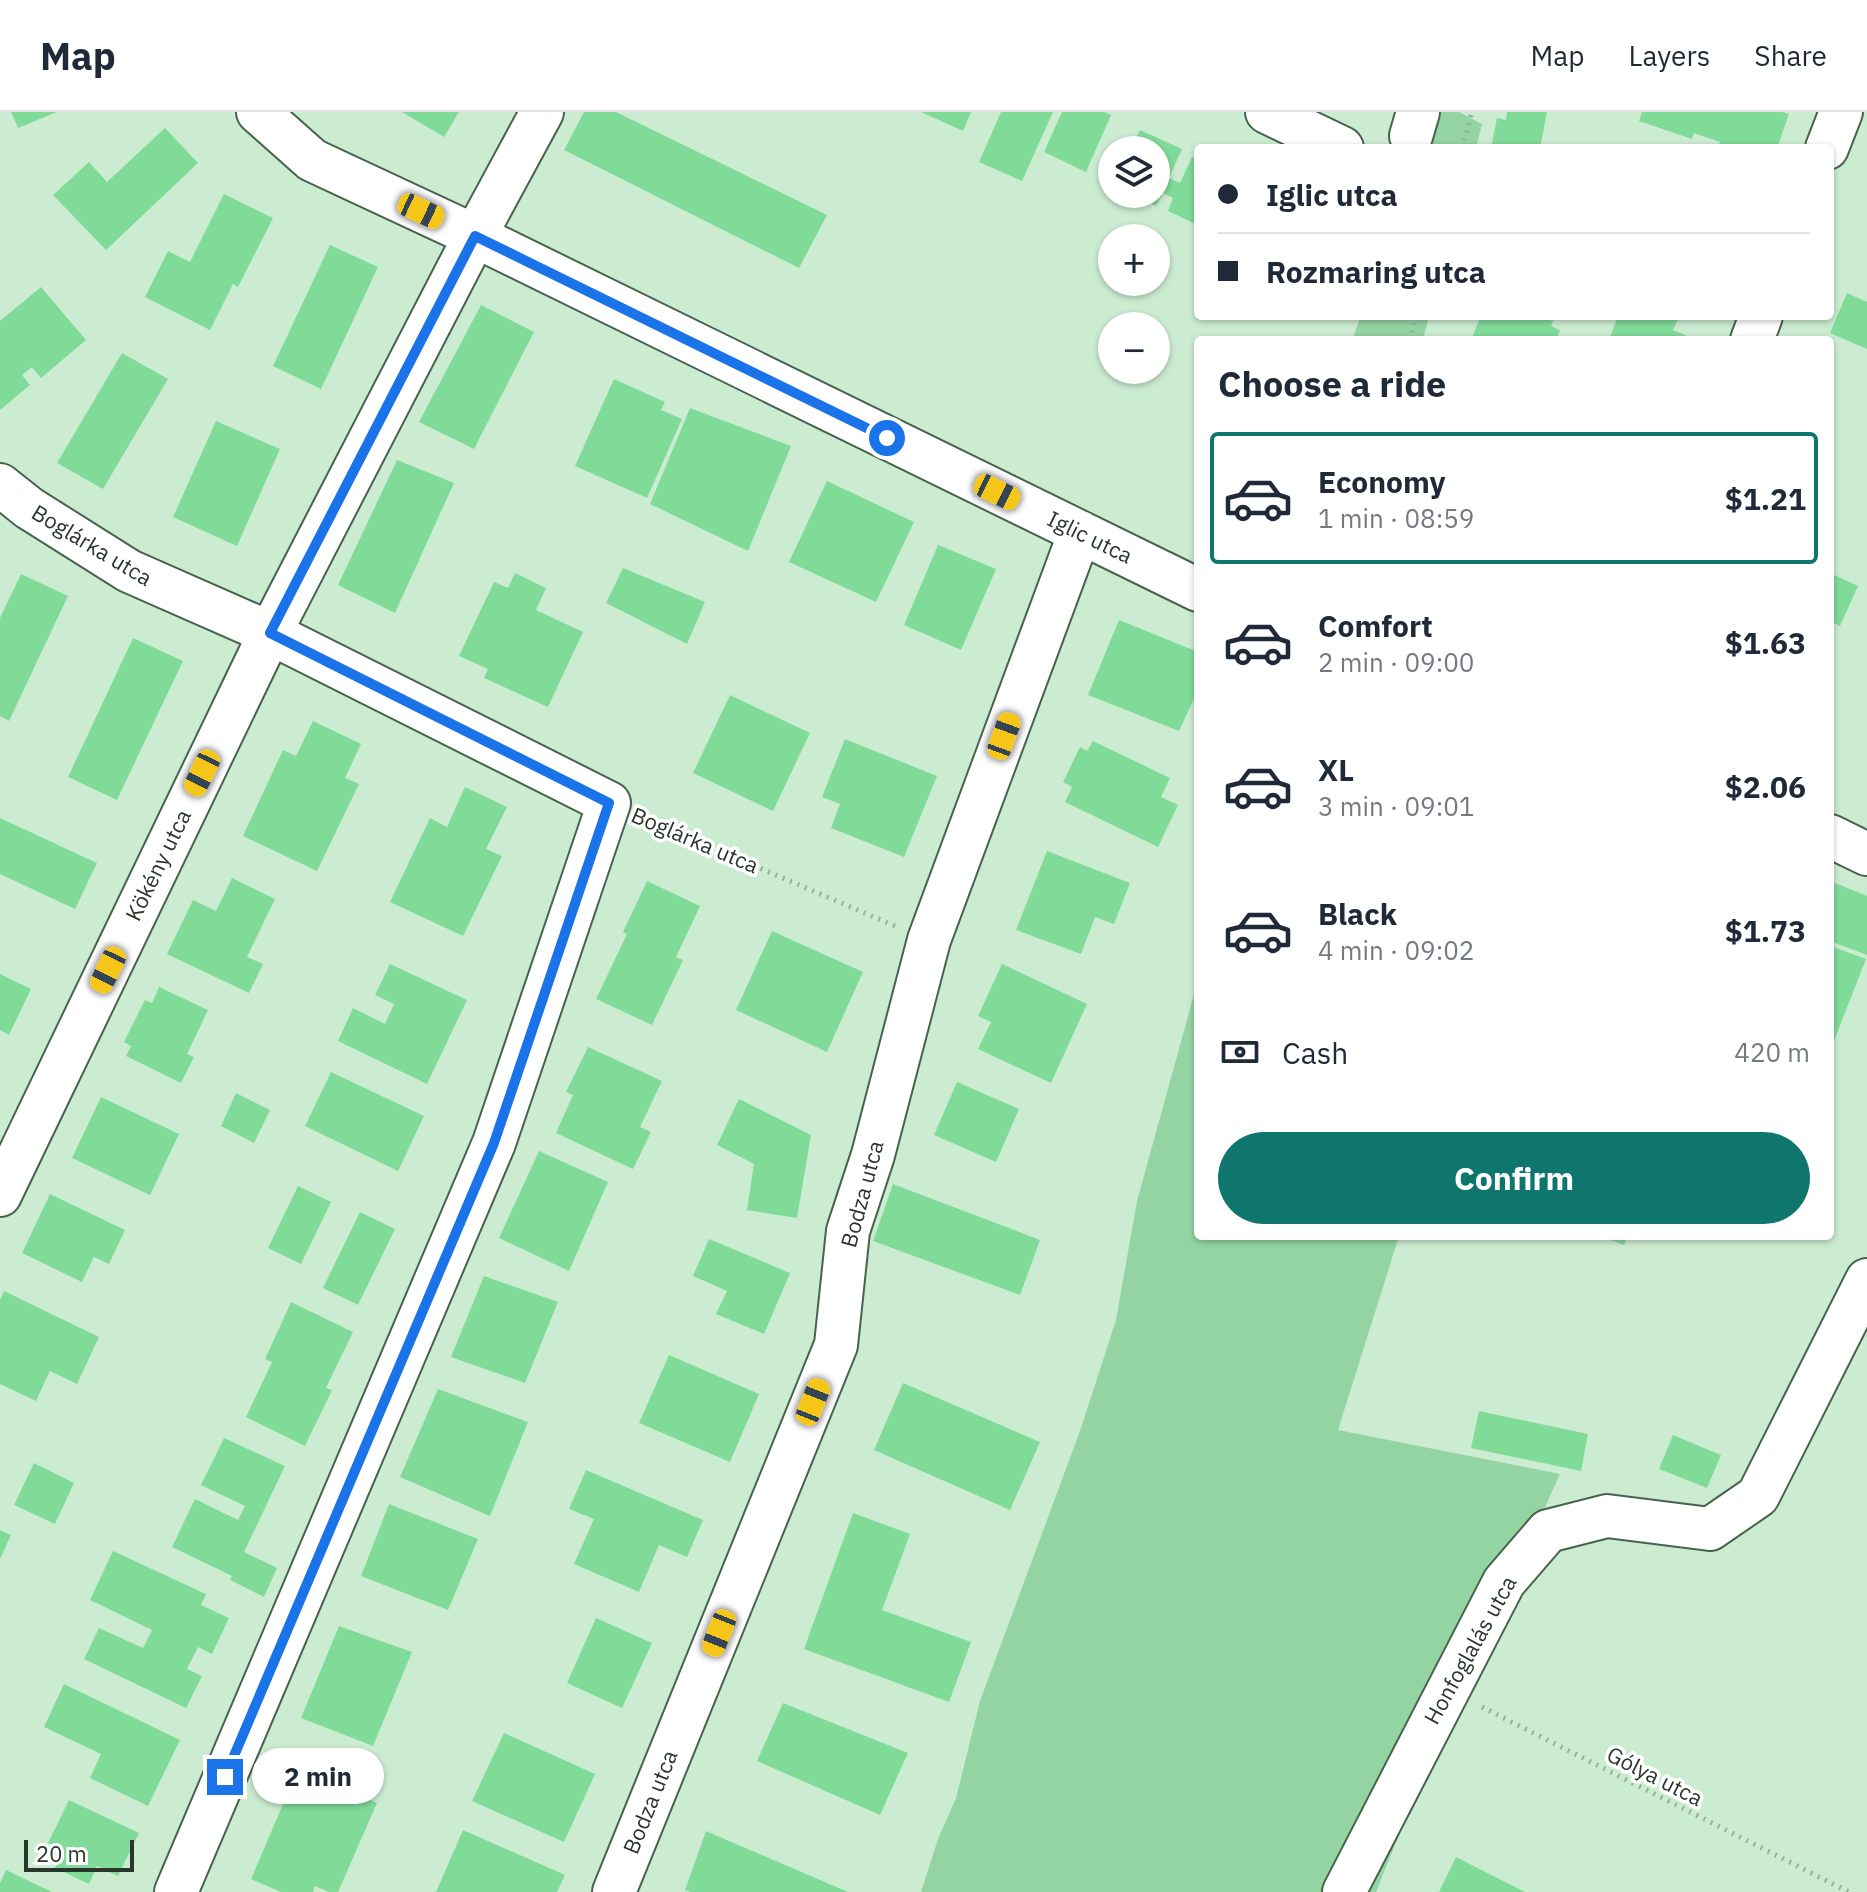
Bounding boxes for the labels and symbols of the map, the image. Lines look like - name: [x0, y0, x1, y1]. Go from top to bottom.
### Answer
- car: [394, 190, 448, 232]
- route start: [869, 420, 905, 456]
- car: [970, 471, 1024, 513]
- street label: Boglárka utca: [27, 497, 158, 592]
- street label: Iglic utca: [1043, 504, 1138, 570]
- car: [985, 709, 1023, 763]
- car: [181, 746, 223, 800]
- street label: Boglárka utca: [627, 800, 763, 879]
- street label: Kökény utca: [118, 804, 197, 925]
- car: [87, 943, 129, 997]
- street label: Bodza utca: [833, 1137, 890, 1251]
- car: [793, 1375, 833, 1429]
- street label: Honfoglalás utca: [1417, 1570, 1523, 1729]
- car: [699, 1606, 739, 1660]
- street label: Gólya utca: [1602, 1739, 1708, 1812]
- street label: Bodza utca: [616, 1745, 684, 1858]
- callout: 2 min: [253, 1749, 385, 1805]
- route end: [207, 1759, 243, 1795]
- scale bar: [24, 1836, 134, 1872]

